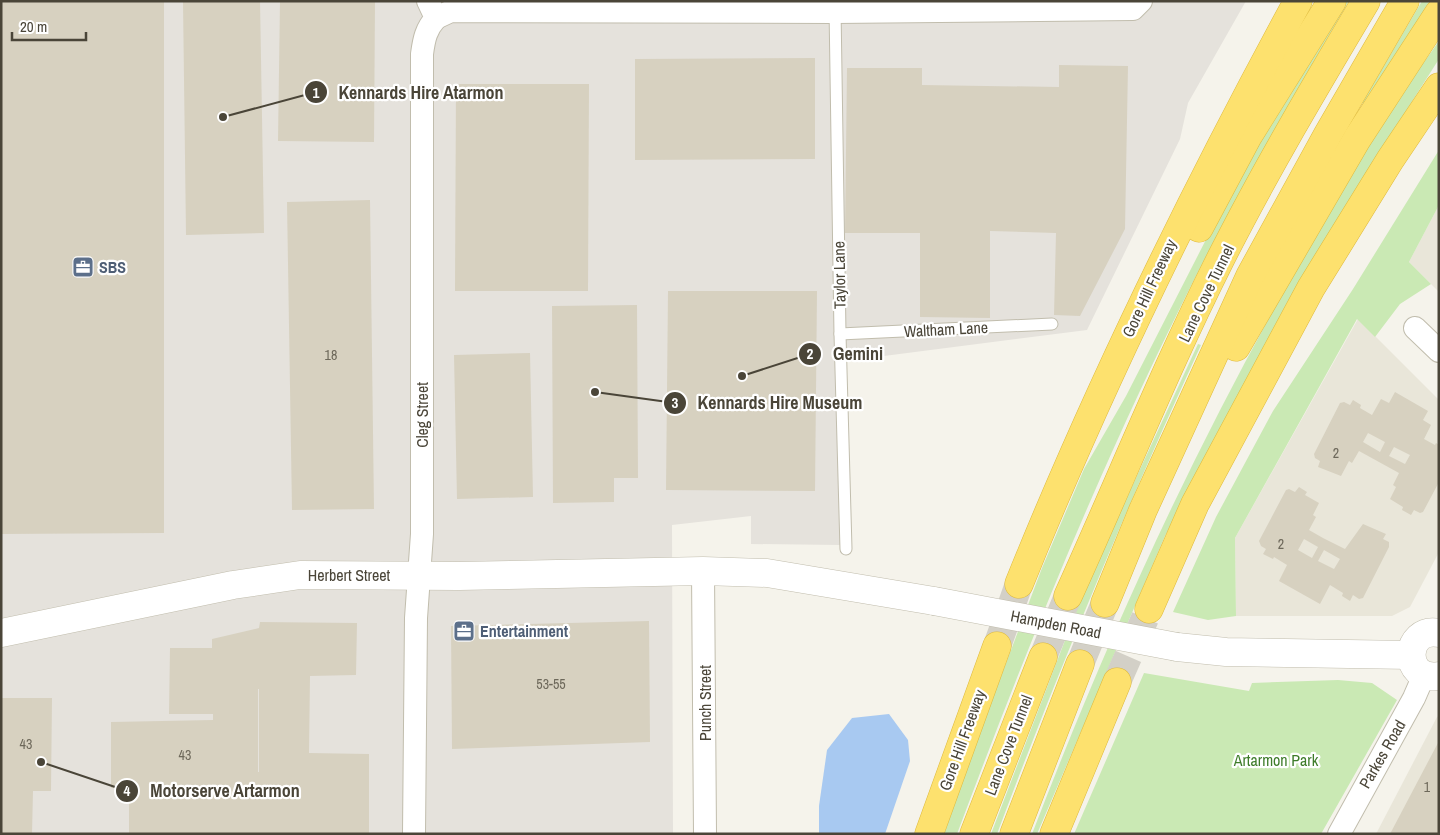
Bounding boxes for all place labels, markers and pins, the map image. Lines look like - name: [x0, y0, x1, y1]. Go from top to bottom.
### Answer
- callout: Kennards Hire Atarmon: [303, 76, 514, 109]
- office icon: SBS: [71, 255, 95, 279]
- place label: SBS: [99, 256, 126, 278]
- callout: Gemini: [798, 337, 893, 370]
- callout: Kennards Hire Museum: [662, 386, 872, 419]
- office icon: Entertainment: [452, 619, 476, 643]
- place label: Entertainment: [480, 620, 569, 642]
- callout: Motorserve Artarmon: [115, 774, 310, 807]

